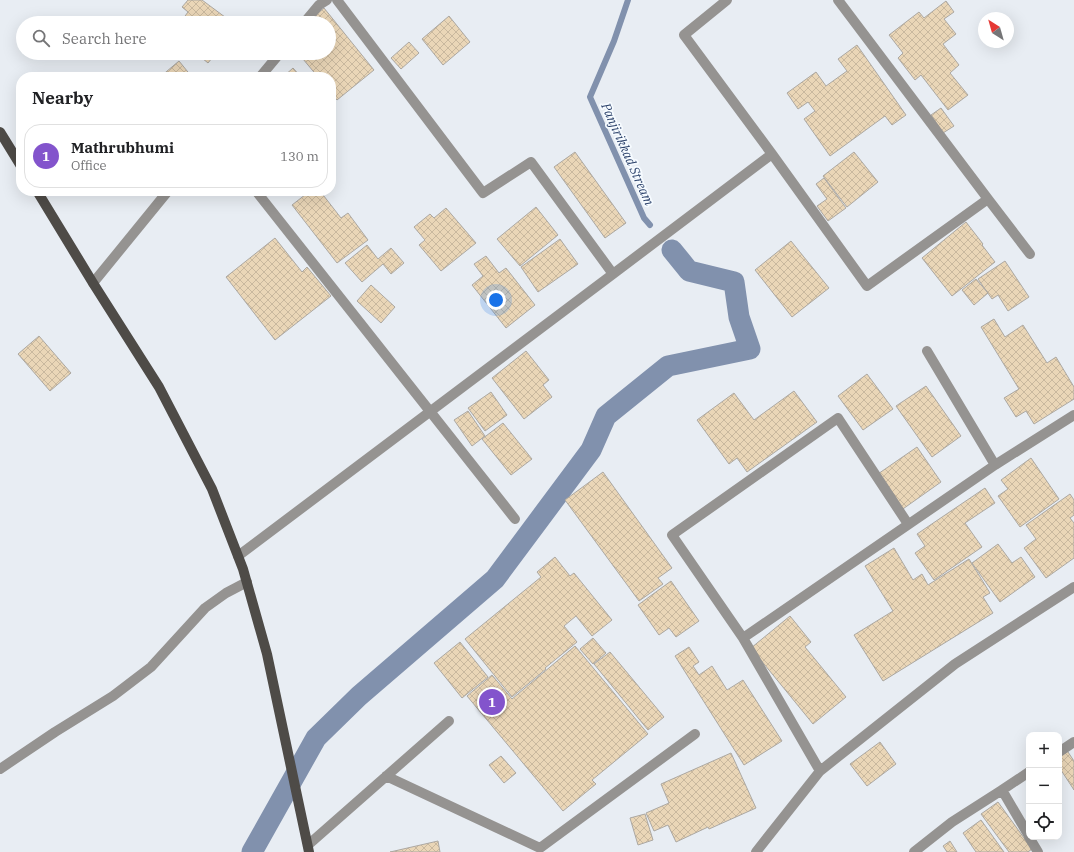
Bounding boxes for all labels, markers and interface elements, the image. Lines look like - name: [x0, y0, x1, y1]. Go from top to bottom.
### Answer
- north arrow: [978, 12, 1014, 48]
- search box: [16, 16, 336, 60]
- icon: search: [30, 27, 52, 49]
- text: Search here: [62, 29, 147, 48]
- text: Nearby: [32, 87, 93, 109]
- water label: Panjirikkad Stream: [597, 99, 658, 208]
- text: Mathrubhumi: [71, 138, 174, 157]
- text: 1: [42, 148, 50, 165]
- text: 130 m: [280, 148, 319, 165]
- text: Office: [71, 157, 107, 174]
- your location: [486, 290, 506, 310]
- pin: 1: [479, 687, 505, 717]
- map controls: [1026, 732, 1062, 840]
- button: +: [1026, 732, 1062, 768]
- button: −: [1026, 768, 1062, 804]
- button: locate: [1026, 804, 1062, 840]

